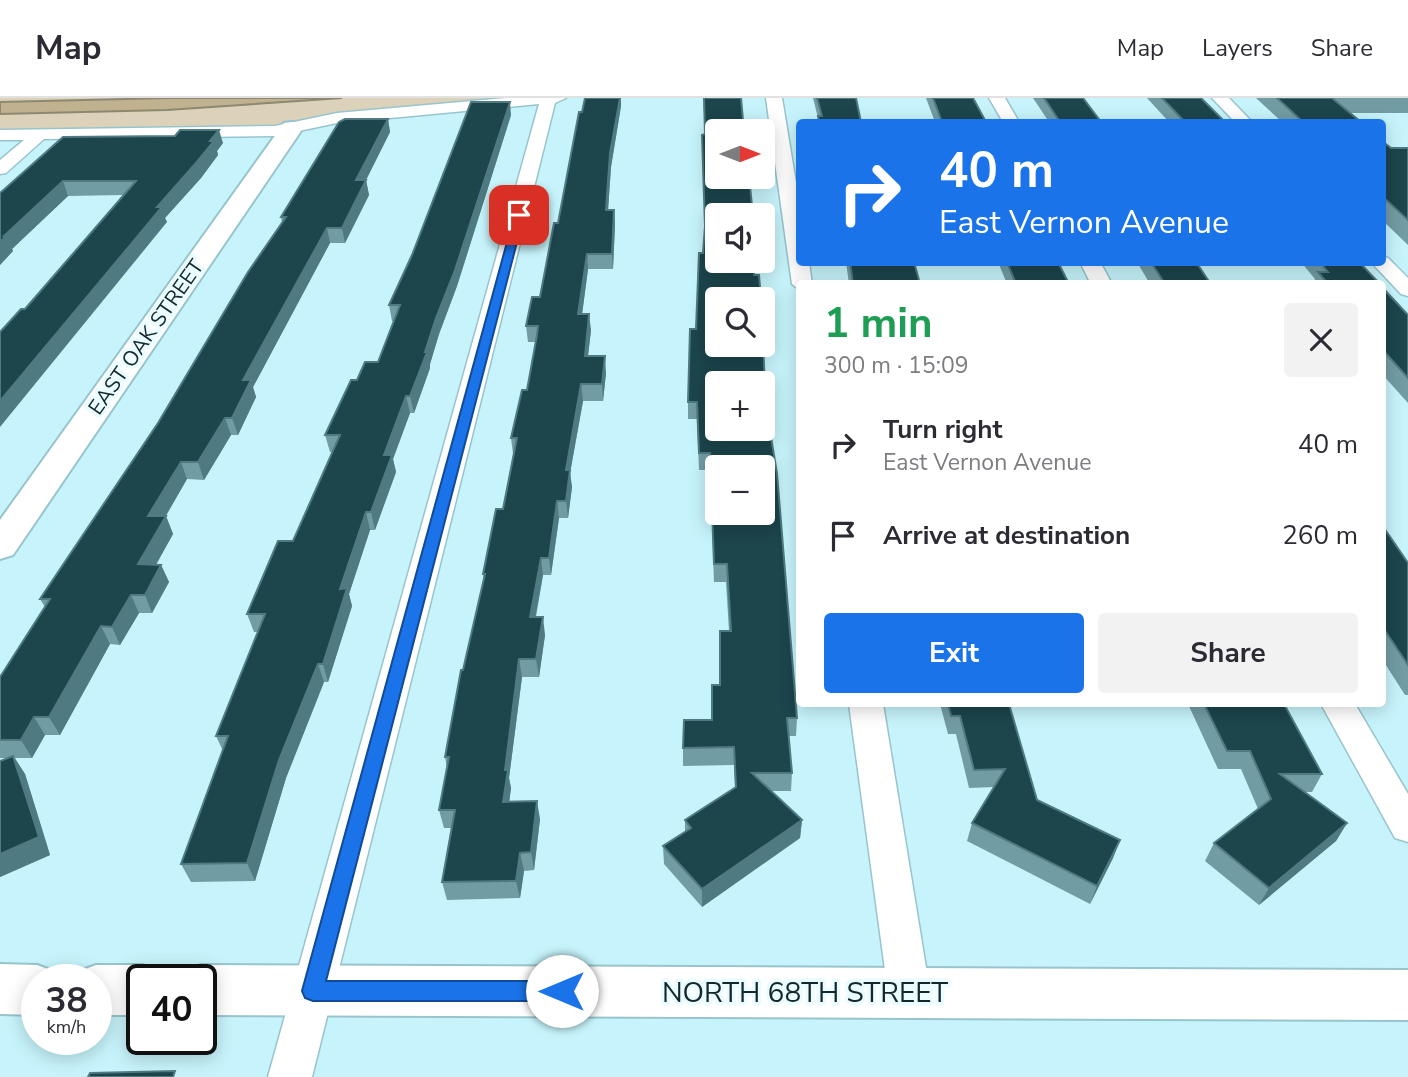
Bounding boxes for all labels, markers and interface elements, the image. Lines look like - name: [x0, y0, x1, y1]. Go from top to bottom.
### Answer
- text: Map: [35, 26, 102, 71]
- text: Map: [1117, 32, 1164, 64]
- text: Layers: [1202, 32, 1273, 64]
- text: Share: [1311, 32, 1373, 64]
- north arrow: [705, 119, 775, 189]
- map controls: [705, 119, 775, 525]
- text: 40 m: [939, 137, 1054, 204]
- icon: right: [824, 147, 915, 238]
- pin: [489, 185, 549, 245]
- icon: arrive: [500, 196, 538, 234]
- text: East Vernon Avenue: [939, 201, 1229, 244]
- button: sound: [705, 203, 775, 273]
- street label: EAST OAK STREET: [82, 253, 210, 420]
- button: search: [705, 287, 775, 357]
- text: 1 min: [824, 295, 933, 352]
- button: close: [1284, 303, 1358, 377]
- text: 300 m · 15:09: [824, 350, 969, 381]
- button: +: [705, 371, 775, 441]
- text: Turn right: [883, 412, 1002, 447]
- icon: right: [824, 426, 862, 464]
- text: 40 m: [1298, 427, 1358, 462]
- text: East Vernon Avenue: [883, 447, 1091, 478]
- button: −: [705, 455, 775, 525]
- icon: arrive: [824, 517, 862, 555]
- text: Arrive at destination: [883, 518, 1130, 553]
- text: 260 m: [1282, 518, 1358, 553]
- button: Exit: [824, 613, 1084, 693]
- button: Share: [1098, 613, 1358, 693]
- position arrow: [525, 954, 599, 1028]
- speed limit sign: 40: [126, 964, 217, 1055]
- street label: NORTH 68TH STREET: [662, 974, 948, 1012]
- text: 38: [45, 977, 88, 1024]
- text: km/h: [47, 1015, 86, 1039]

